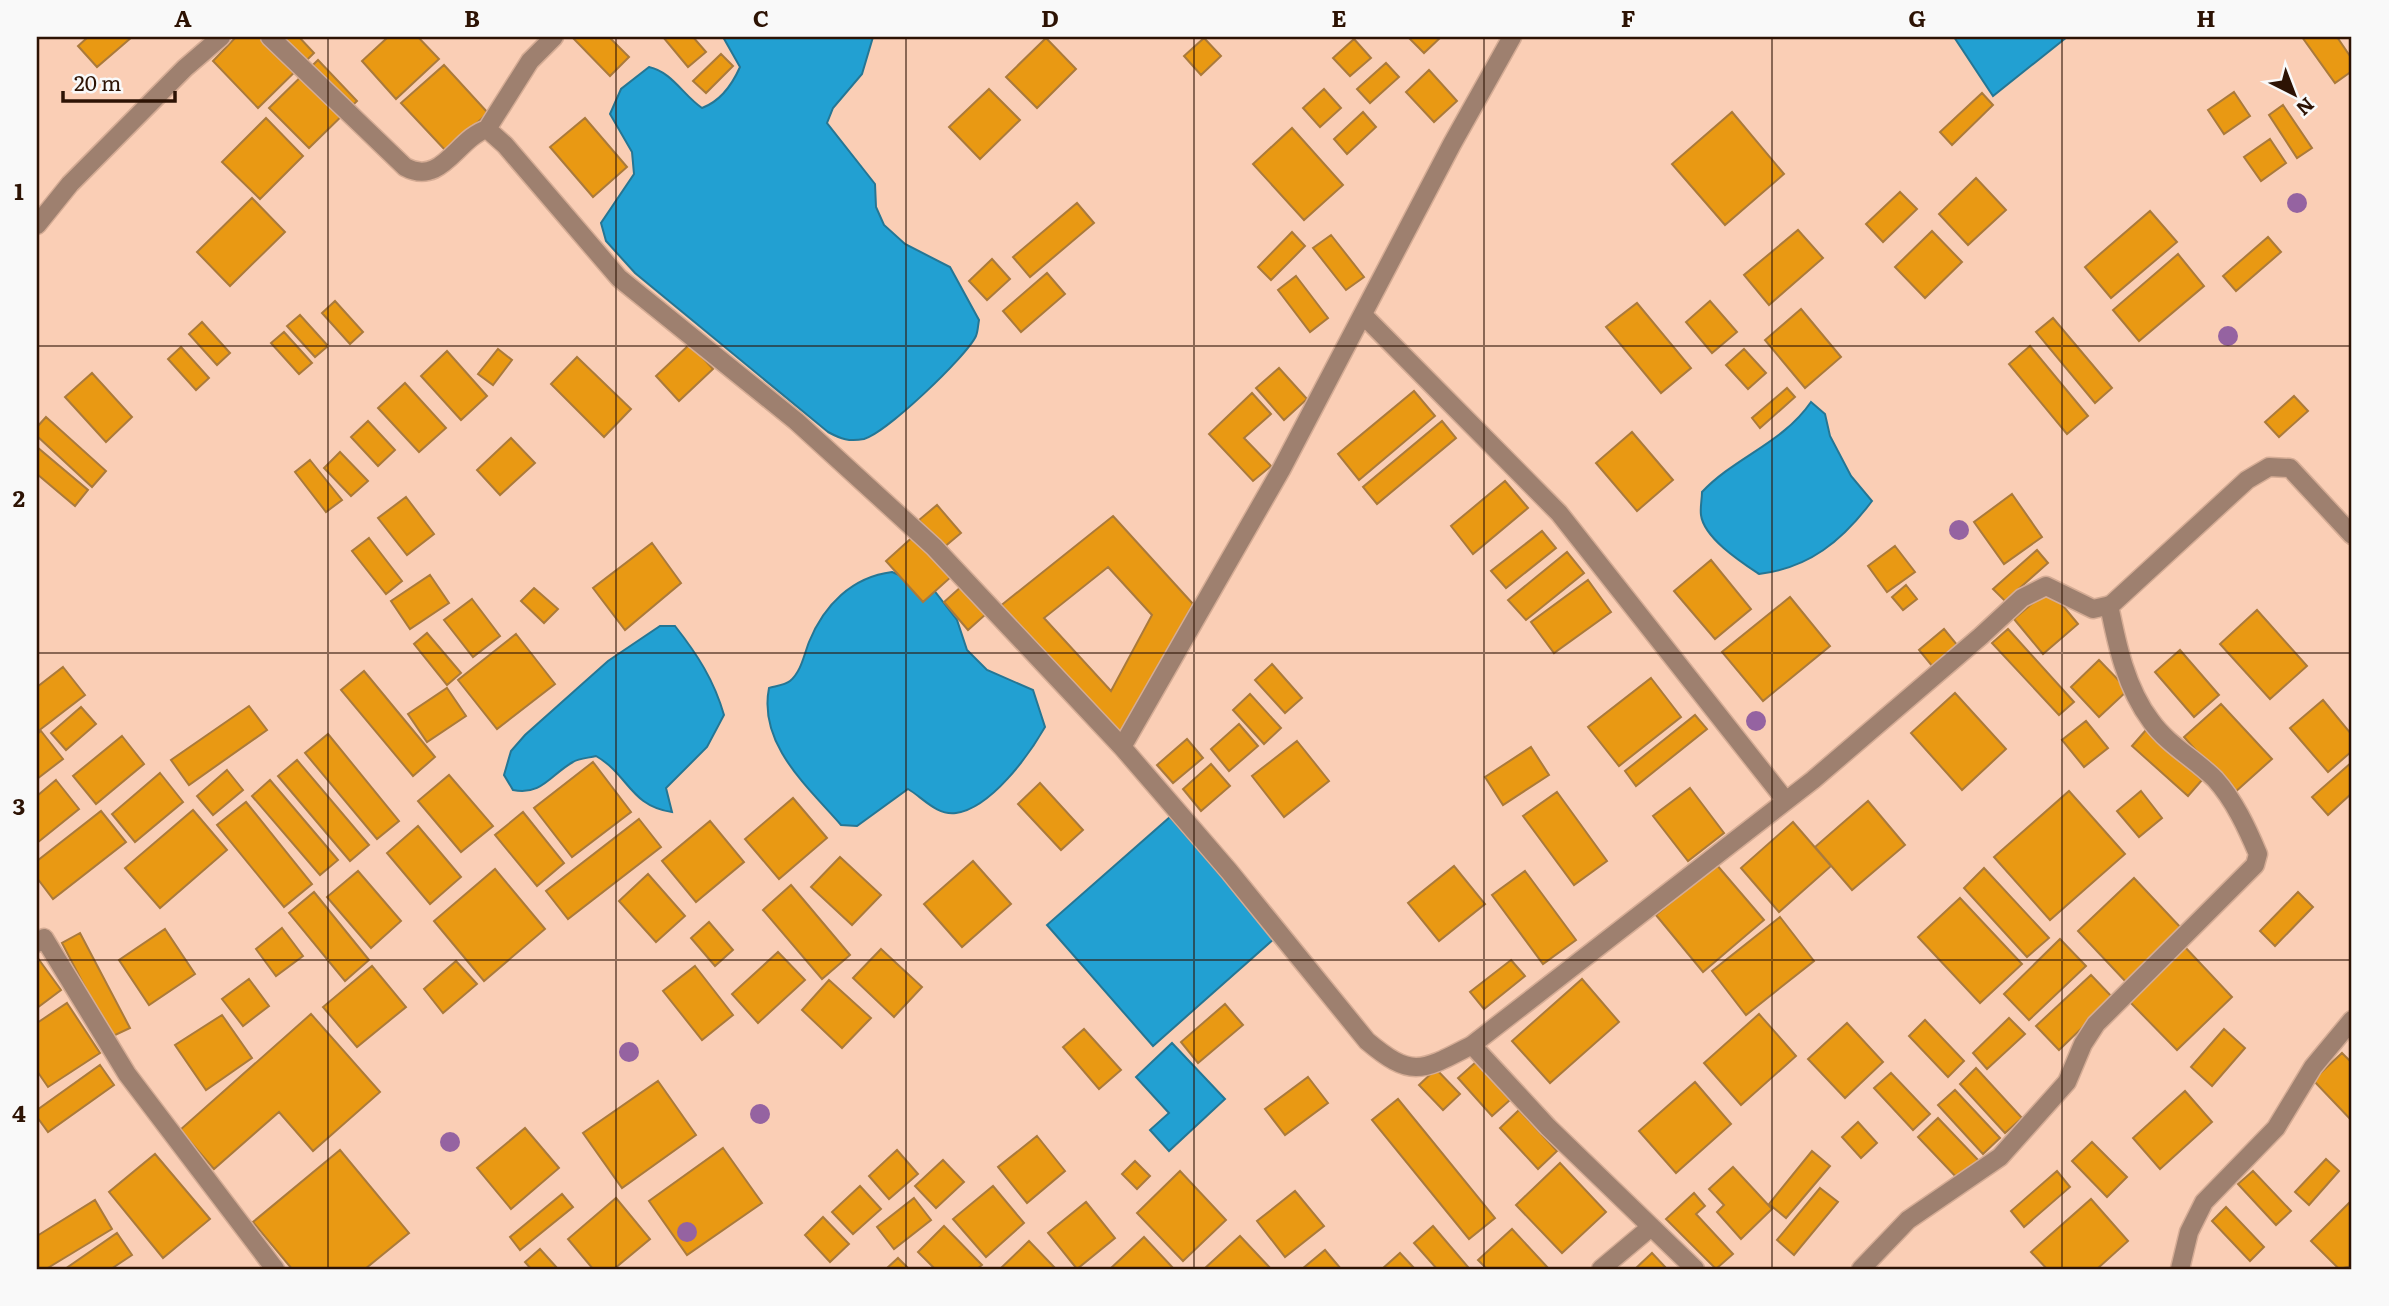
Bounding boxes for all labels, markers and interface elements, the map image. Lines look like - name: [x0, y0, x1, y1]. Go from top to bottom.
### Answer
- text: A: [174, 0, 192, 34]
- text: B: [464, 0, 480, 34]
- text: C: [753, 0, 769, 34]
- text: D: [1041, 0, 1059, 34]
- text: E: [1331, 0, 1347, 34]
- text: F: [1621, 0, 1636, 34]
- text: G: [1908, 0, 1926, 34]
- text: H: [2196, 0, 2216, 34]
- scale bar: [63, 60, 175, 104]
- north arrow: [2260, 60, 2330, 130]
- text: 20 m: [74, 66, 121, 97]
- text: N: [2291, 92, 2321, 123]
- text: 1: [14, 173, 24, 207]
- text: 2: [13, 480, 25, 514]
- text: 3: [13, 788, 25, 822]
- text: 4: [12, 1095, 26, 1129]

